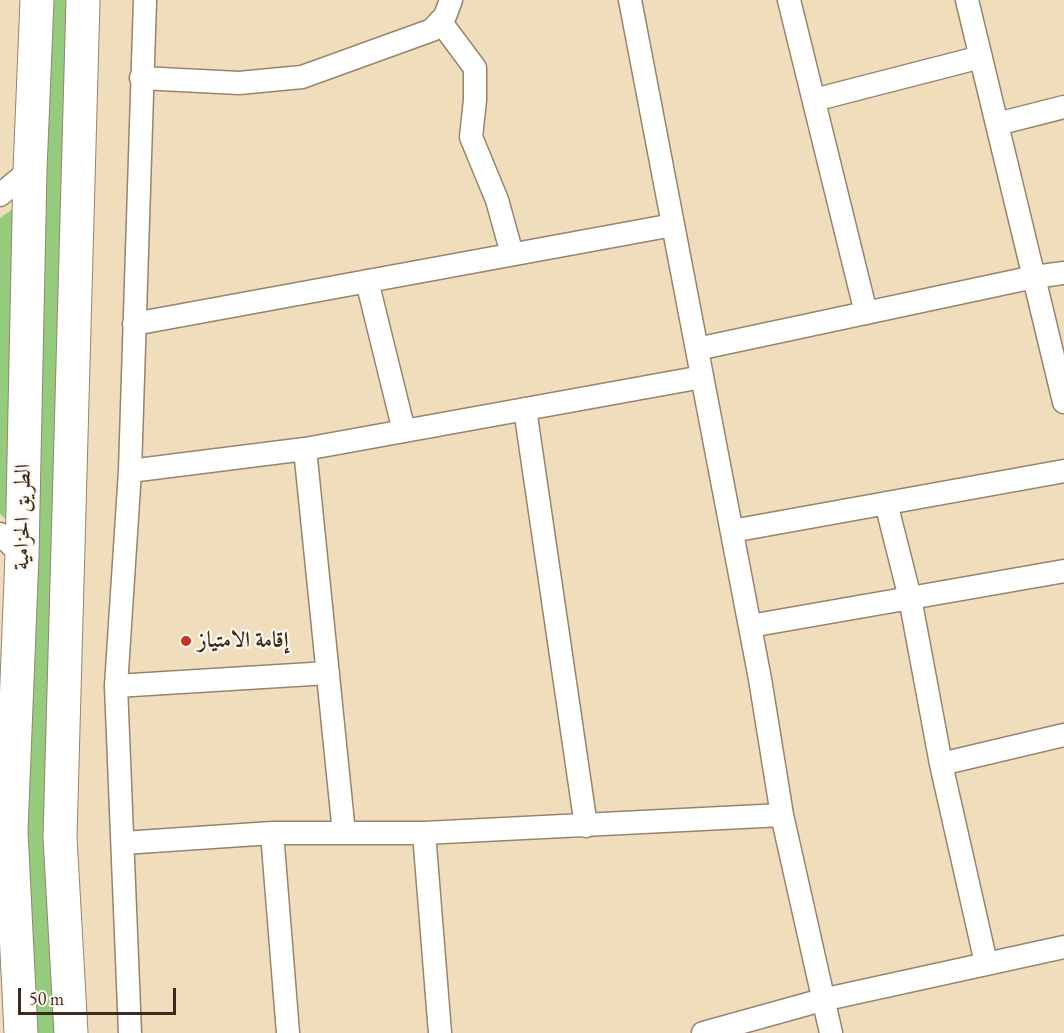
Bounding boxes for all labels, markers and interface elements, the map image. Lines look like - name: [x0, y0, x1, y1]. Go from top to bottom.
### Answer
- street label: الطريق الحزامية: [9, 464, 37, 570]
- place label: إقامة الامتياز: [198, 628, 288, 654]
- marker: إقامة الامتياز: [179, 634, 193, 648]
- scale bar: [21, 976, 178, 1014]
- text: 50 m: [29, 987, 64, 1010]

